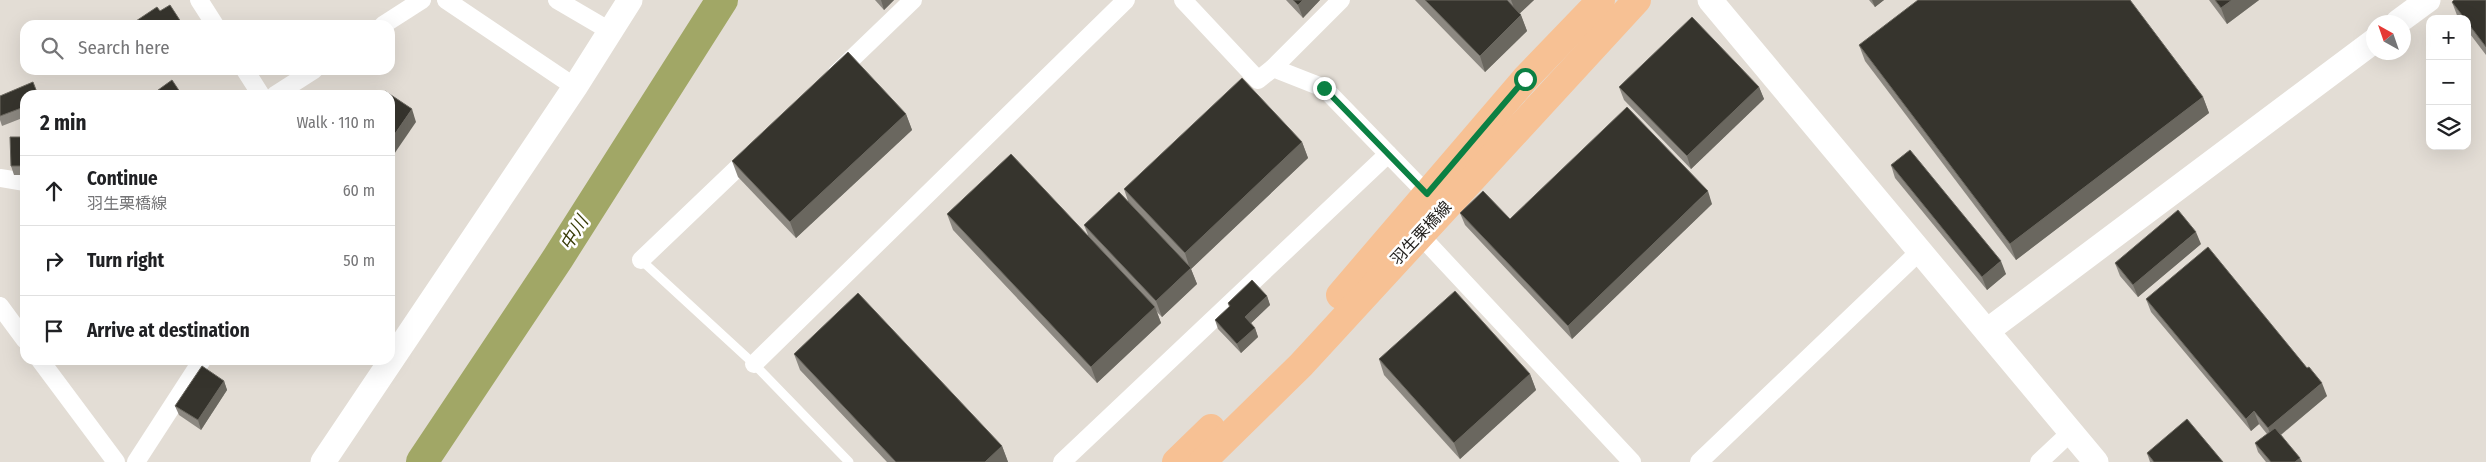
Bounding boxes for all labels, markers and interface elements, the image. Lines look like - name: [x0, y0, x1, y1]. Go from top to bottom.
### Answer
- north arrow: [2366, 15, 2411, 60]
- map controls: [2426, 15, 2471, 150]
- button: +: [2426, 15, 2471, 60]
- search box: [20, 20, 395, 75]
- icon: search: [38, 34, 66, 62]
- text: Search here: [78, 36, 170, 59]
- button: −: [2426, 60, 2471, 105]
- route start: [1514, 68, 1537, 91]
- route end: [1313, 77, 1336, 100]
- button: layers: [2426, 105, 2471, 150]
- text: 2 min: [40, 110, 87, 136]
- text: Walk · 110 m: [297, 113, 375, 132]
- text: Continue: [87, 167, 158, 190]
- icon: ahead: [40, 177, 68, 205]
- text: 60 m: [343, 181, 375, 200]
- text: 羽生栗橋線: [87, 194, 167, 213]
- street label: 羽生栗橋線: [1387, 197, 1455, 269]
- water label: 中川: [555, 210, 594, 254]
- icon: right: [40, 247, 68, 275]
- text: Turn right: [87, 249, 164, 272]
- text: 50 m: [343, 251, 375, 270]
- icon: arrive: [40, 317, 68, 345]
- text: Arrive at destination: [87, 319, 250, 342]

